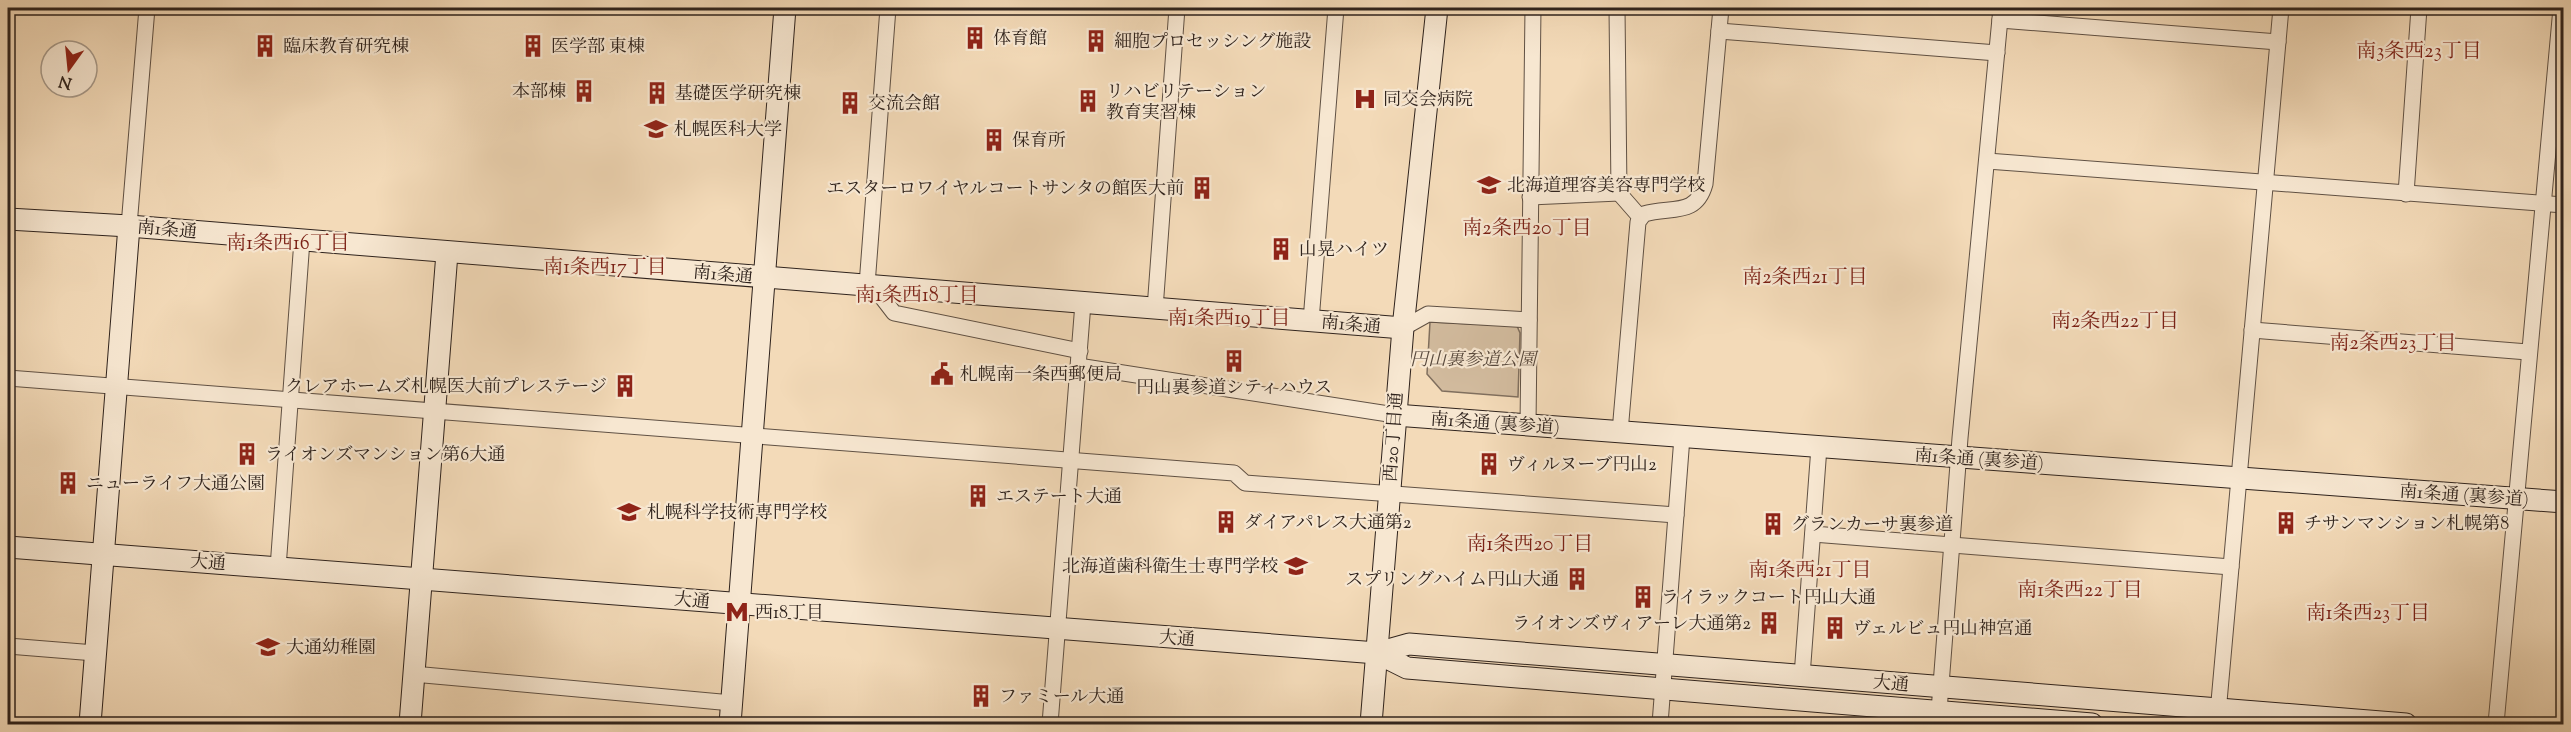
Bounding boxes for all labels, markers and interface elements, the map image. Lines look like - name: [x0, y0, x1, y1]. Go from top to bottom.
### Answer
- building icon: 体育館: [962, 25, 988, 51]
- place label: 体育館: [993, 27, 1047, 53]
- building icon: 細胞プロセッシング施設: [1083, 28, 1109, 54]
- place label: 細胞プロセッシング施設: [1114, 30, 1311, 56]
- building icon: 臨床教育研究棟: [252, 33, 278, 59]
- building icon: 医学部 東棟: [520, 33, 546, 59]
- place label: 臨床教育研究棟: [283, 35, 409, 61]
- place label: 医学部 東棟: [551, 35, 645, 61]
- district label: 南3条西23丁目: [2356, 38, 2482, 67]
- north arrow: [39, 39, 99, 99]
- text: N: [56, 68, 75, 94]
- building icon: 本部棟: [571, 78, 597, 104]
- place label: 本部棟: [512, 80, 566, 106]
- building icon: 基礎医学研究棟: [644, 80, 670, 106]
- place label: リハビリテーション 教育実習棟: [1106, 80, 1266, 127]
- place label: 基礎医学研究棟: [675, 82, 801, 108]
- hospital icon: 同交会病院: [1352, 86, 1378, 112]
- building icon: リハビリテーション 教育実習棟: [1075, 88, 1101, 114]
- place label: 同交会病院: [1383, 88, 1473, 114]
- building icon: 交流会館: [837, 90, 863, 116]
- place label: 交流会館: [868, 92, 940, 118]
- school or university icon: 札幌医科大学: [643, 116, 669, 142]
- place label: 札幌医科大学: [674, 118, 782, 144]
- building icon: 保育所: [981, 127, 1007, 153]
- place label: 保育所: [1012, 129, 1066, 155]
- school or university icon: 北海道理容美容専門学校: [1476, 172, 1502, 198]
- place label: 北海道理容美容専門学校: [1507, 174, 1705, 200]
- building icon: エスターロワイヤルコートサンタの館医大前: [1189, 175, 1215, 201]
- place label: エスターロワイヤルコートサンタの館医大前: [826, 177, 1184, 203]
- street label: 南1条通: [136, 215, 198, 247]
- district label: 南2条西20丁目: [1462, 215, 1592, 244]
- district label: 南1条西16丁目: [226, 230, 350, 259]
- building icon: 山晃ハイツ: [1268, 236, 1294, 262]
- place label: 山晃ハイツ: [1299, 238, 1389, 264]
- district label: 南1条西17丁目: [543, 254, 667, 283]
- street label: 南1条通: [692, 260, 754, 292]
- district label: 南2条西21丁目: [1742, 264, 1868, 293]
- district label: 南1条西18丁目: [855, 282, 979, 311]
- district label: 南1条西19丁目: [1167, 305, 1291, 334]
- district label: 南2条西22丁目: [2051, 308, 2179, 337]
- street label: 南1条通: [1320, 310, 1382, 342]
- district label: 南2条西23丁目: [2330, 330, 2456, 359]
- building icon: 円山裏参道シティハウス: [1221, 348, 1247, 374]
- park label: 円山裏参道公園: [1410, 348, 1539, 374]
- public building icon: 札幌南一条西郵便局: [929, 361, 955, 387]
- place label: 札幌南一条西郵便局: [960, 363, 1122, 389]
- building icon: クレアホームズ札幌医大前プレステージ: [612, 373, 638, 399]
- place label: クレアホームズ札幌医大前プレステージ: [285, 375, 607, 401]
- place label: 円山裏参道シティハウス: [1136, 376, 1332, 402]
- street label: 西20丁目通: [1379, 391, 1411, 483]
- street label: 南1条通 (裏参道): [1429, 408, 1560, 442]
- building icon: ライオンズマンション第6大通: [234, 441, 260, 467]
- place label: ライオンズマンション第6大通: [265, 443, 505, 469]
- street label: 南1条通 (裏参道): [1913, 444, 2044, 478]
- building icon: ヴィルヌーブ円山2: [1476, 451, 1502, 477]
- place label: ヴィルヌーブ円山2: [1507, 453, 1657, 479]
- building icon: ニューライフ大通公園: [55, 470, 81, 496]
- place label: ニューライフ大通公園: [86, 472, 265, 498]
- street label: 南1条通 (裏参道): [2398, 480, 2529, 514]
- building icon: エステート大通: [965, 483, 991, 509]
- place label: エステート大通: [996, 485, 1122, 511]
- school or university icon: 札幌科学技術専門学校: [616, 499, 642, 525]
- place label: 札幌科学技術専門学校: [647, 501, 827, 527]
- building icon: ダイアパレス大通第2: [1213, 509, 1239, 535]
- building icon: チサンマンション札幌第8: [2273, 510, 2299, 536]
- place label: ダイアパレス大通第2: [1244, 511, 1412, 537]
- building icon: グランカーサ裏参道: [1760, 511, 1786, 537]
- place label: チサンマンション札幌第8: [2304, 512, 2509, 538]
- place label: グランカーサ裏参道: [1791, 513, 1953, 539]
- district label: 南1条西20丁目: [1467, 531, 1593, 560]
- street label: 大通: [189, 550, 227, 578]
- school or university icon: 北海道歯科衛生士専門学校: [1283, 553, 1309, 579]
- place label: 北海道歯科衛生士専門学校: [1062, 555, 1278, 581]
- district label: 南1条西21丁目: [1749, 557, 1871, 586]
- building icon: スプリングハイム円山大通: [1564, 566, 1590, 592]
- place label: スプリングハイム円山大通: [1345, 568, 1559, 594]
- district label: 南1条西22丁目: [2017, 577, 2143, 606]
- building icon: ライラックコート円山大通: [1630, 584, 1656, 610]
- place label: ライラックコート円山大通: [1661, 586, 1876, 612]
- street label: 大通: [673, 587, 711, 617]
- metro station icon: 西18丁目: [724, 599, 750, 625]
- district label: 南1条西23丁目: [2306, 600, 2430, 629]
- place label: 西18丁目: [755, 601, 824, 627]
- building icon: ライオンズヴィアーレ大通第2: [1756, 610, 1782, 636]
- place label: ライオンズヴィアーレ大通第2: [1512, 612, 1752, 638]
- building icon: ヴェルビュ円山神宮通: [1822, 615, 1848, 641]
- place label: ヴェルビュ円山神宮通: [1853, 617, 2032, 643]
- street label: 大通: [1158, 626, 1196, 654]
- school or university icon: 大通幼稚園: [255, 634, 281, 660]
- place label: 大通幼稚園: [286, 636, 376, 662]
- street label: 大通: [1872, 670, 1910, 700]
- building icon: ファミール大通: [968, 683, 994, 709]
- place label: ファミール大通: [999, 685, 1124, 711]

